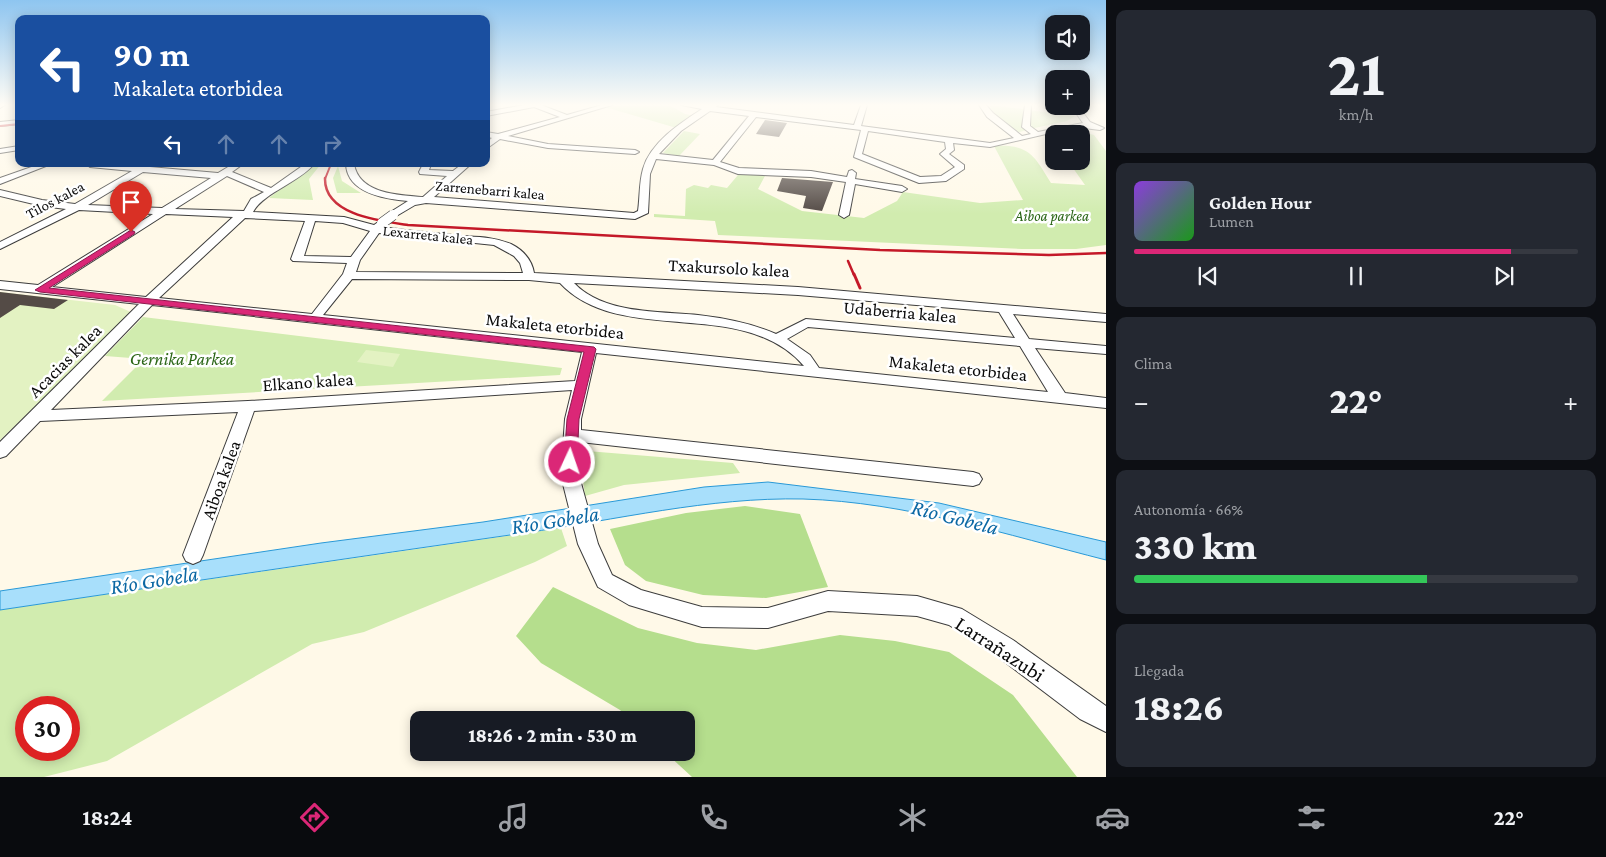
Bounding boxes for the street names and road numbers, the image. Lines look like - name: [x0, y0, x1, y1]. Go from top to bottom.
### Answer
- street label: Zarrenebarri kalea: [435, 177, 545, 203]
- street label: Tilos kalea: [23, 178, 87, 222]
- street label: Lexarreta kalea: [382, 222, 474, 248]
- street label: Txakursolo kalea: [668, 255, 790, 281]
- street label: Udaberria kalea: [843, 297, 957, 327]
- street label: Makaleta etorbidea: [485, 309, 625, 343]
- street label: Acacias kalea: [24, 320, 106, 402]
- street label: Makaleta etorbidea: [888, 351, 1028, 385]
- street label: Elkano kalea: [262, 369, 354, 395]
- street label: Aiboa kalea: [197, 438, 245, 522]
- street label: Larrañazubi: [951, 611, 1050, 687]

